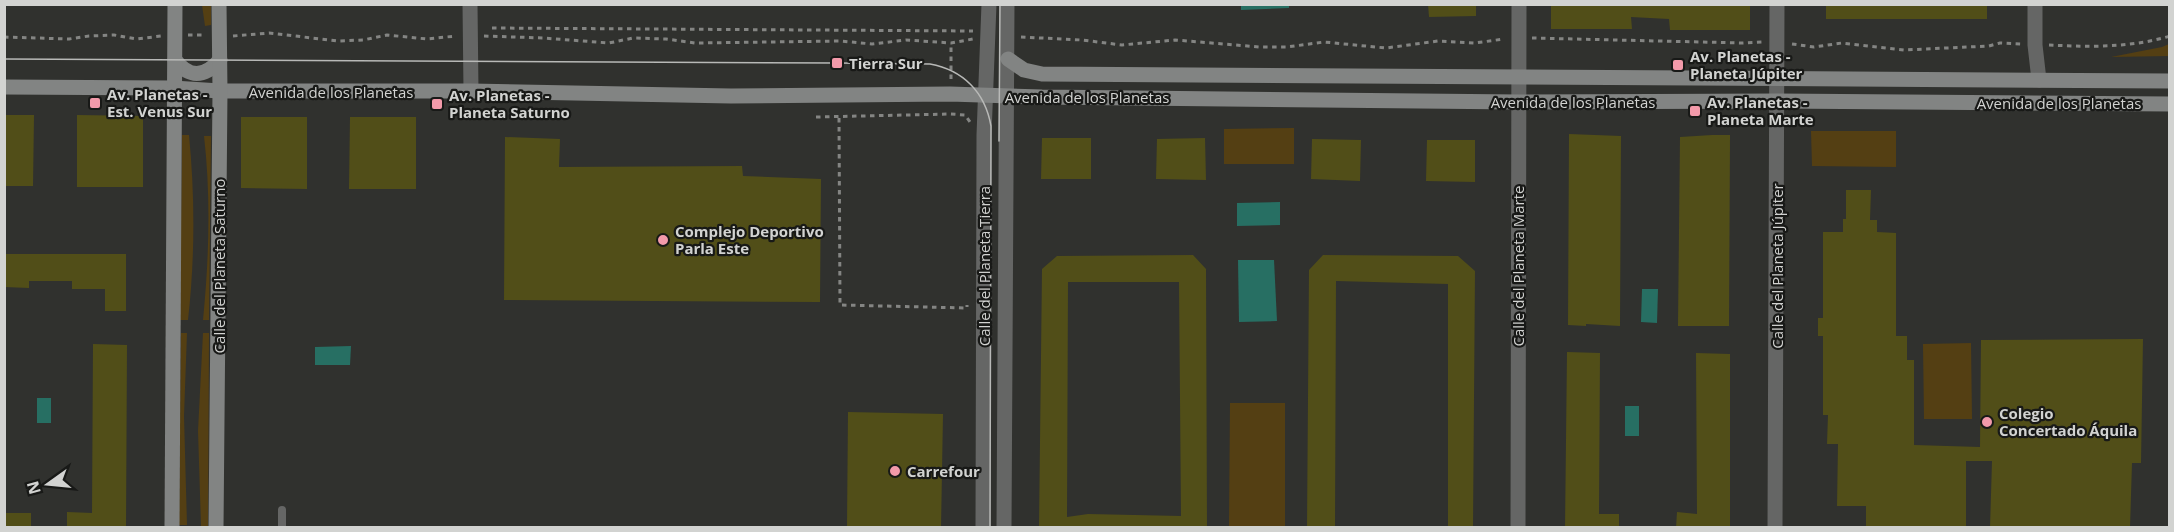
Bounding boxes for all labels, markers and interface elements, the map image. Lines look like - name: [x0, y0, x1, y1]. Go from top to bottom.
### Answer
- place label: Av. Planetas - Planeta Júpiter: [1690, 46, 1803, 83]
- place label: Tierra Sur: [849, 53, 923, 73]
- marker: Tierra Sur: [830, 56, 844, 70]
- marker: Av. Planetas - Planeta Júpiter: [1671, 58, 1685, 72]
- street label: Avenida de los Planetas: [249, 82, 413, 102]
- place label: Av. Planetas - Est. Venus Sur: [107, 84, 212, 121]
- place label: Av. Planetas - Planeta Saturno: [449, 85, 570, 122]
- street label: Avenida de los Planetas: [1005, 87, 1169, 107]
- street label: Avenida de los Planetas: [1491, 92, 1655, 112]
- place label: Av. Planetas - Planeta Marte: [1707, 92, 1814, 129]
- street label: Avenida de los Planetas: [1977, 93, 2141, 113]
- marker: Av. Planetas - Est. Venus Sur: [88, 96, 102, 110]
- marker: Av. Planetas - Planeta Saturno: [430, 97, 444, 111]
- marker: Av. Planetas - Planeta Marte: [1688, 104, 1702, 118]
- street label: Calle del Planeta Saturno: [209, 179, 229, 353]
- street label: Calle del Planeta Júpiter: [1767, 183, 1787, 349]
- street label: Calle del Planeta Marte: [1508, 185, 1528, 347]
- street label: Calle del Planeta Tierra: [974, 186, 994, 346]
- place label: Complejo Deportivo Parla Este: [675, 221, 824, 258]
- marker: Complejo Deportivo Parla Este: [656, 233, 670, 247]
- place label: Colegio Concertado Áquila: [1999, 403, 2137, 440]
- marker: Colegio Concertado Áquila: [1980, 415, 1994, 429]
- north arrow: [18, 454, 78, 514]
- place label: Carrefour: [907, 461, 980, 481]
- marker: Carrefour: [888, 464, 902, 478]
- text: N: [21, 479, 46, 497]

